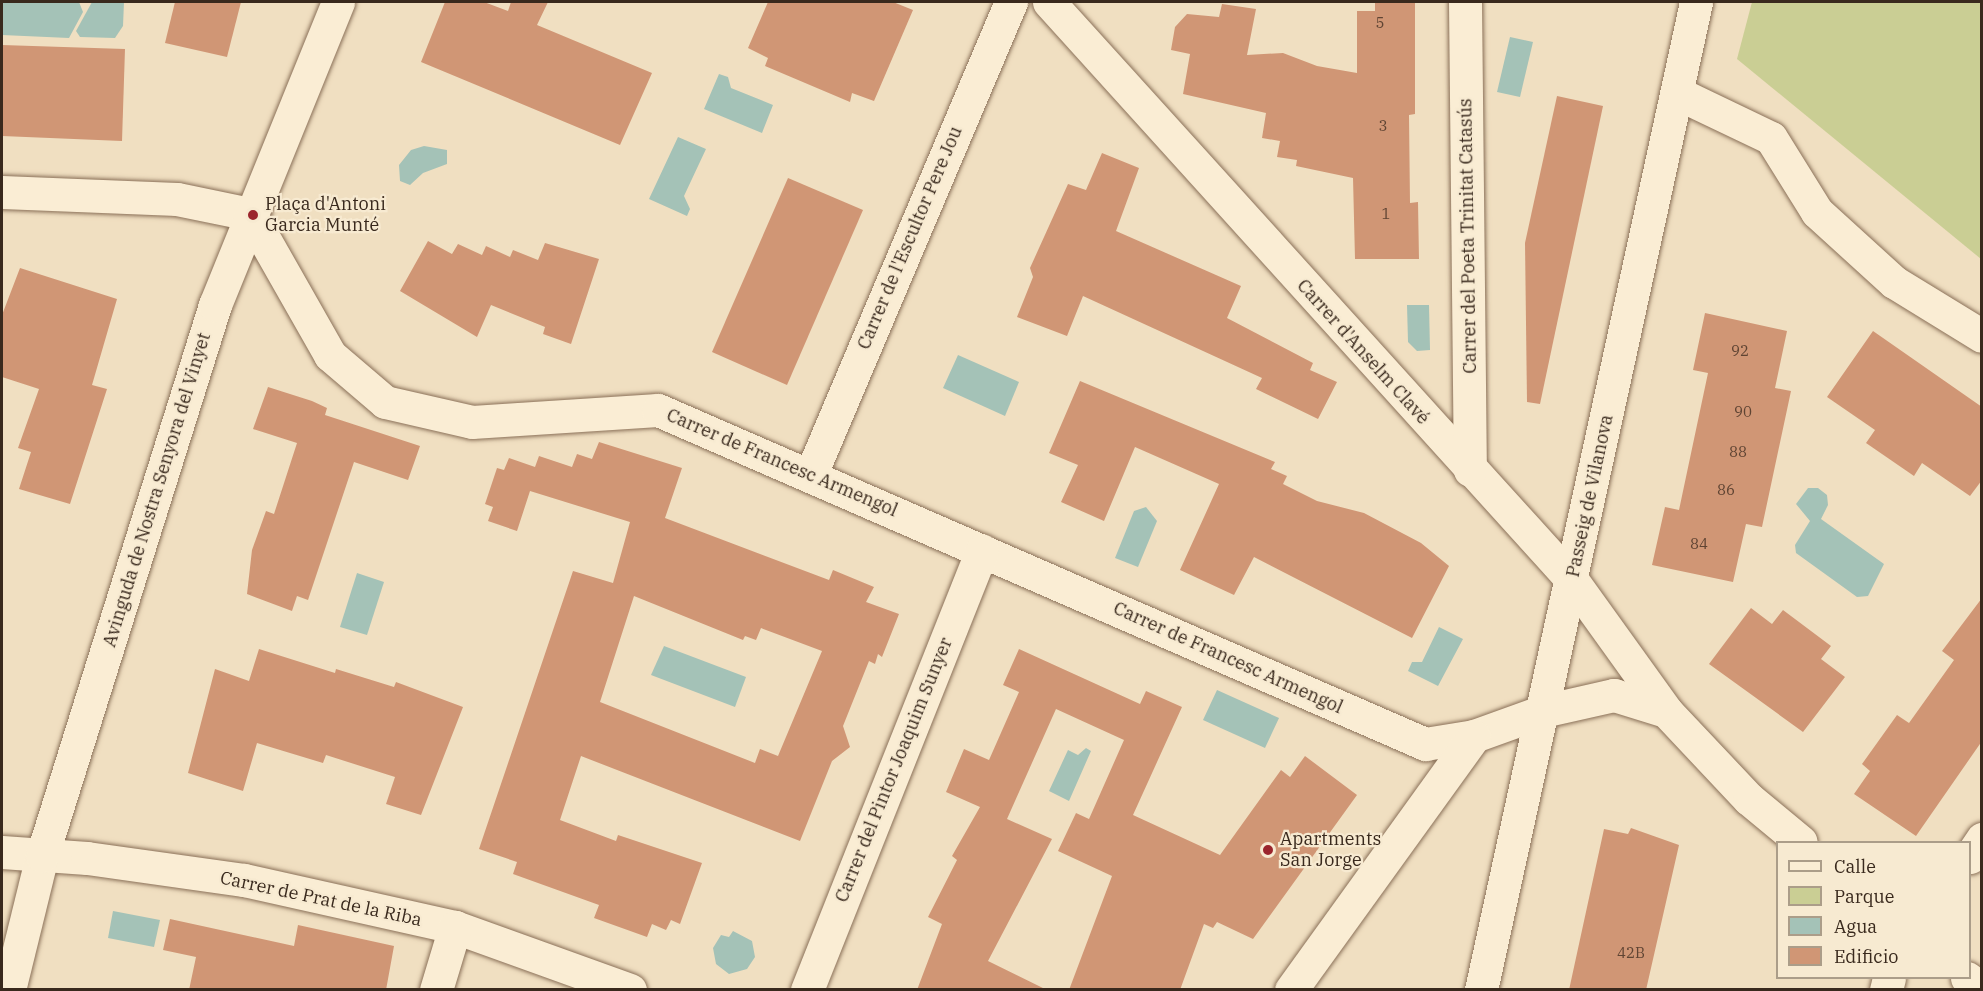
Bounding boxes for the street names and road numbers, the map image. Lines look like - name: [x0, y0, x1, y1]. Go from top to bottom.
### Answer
- street label: Carrer del Poeta Trinitat Catasús: [1455, 98, 1481, 374]
- street label: Carrer de l'Escultor Pere Jou: [853, 123, 967, 353]
- street label: Carrer d'Anselm Clavé: [1292, 275, 1434, 429]
- street label: Avinguda de Nostra Senyora del Vinyet: [99, 330, 215, 650]
- street label: Carrer de Francesc Armengol: [663, 404, 901, 522]
- street label: Passeig de Vilanova: [1562, 413, 1618, 579]
- street label: Carrer de Francesc Armengol: [1110, 598, 1346, 718]
- street label: Carrer del Pintor Joaquim Sunyer: [831, 635, 957, 905]
- street label: Carrer de Prat de la Riba: [218, 867, 424, 931]

